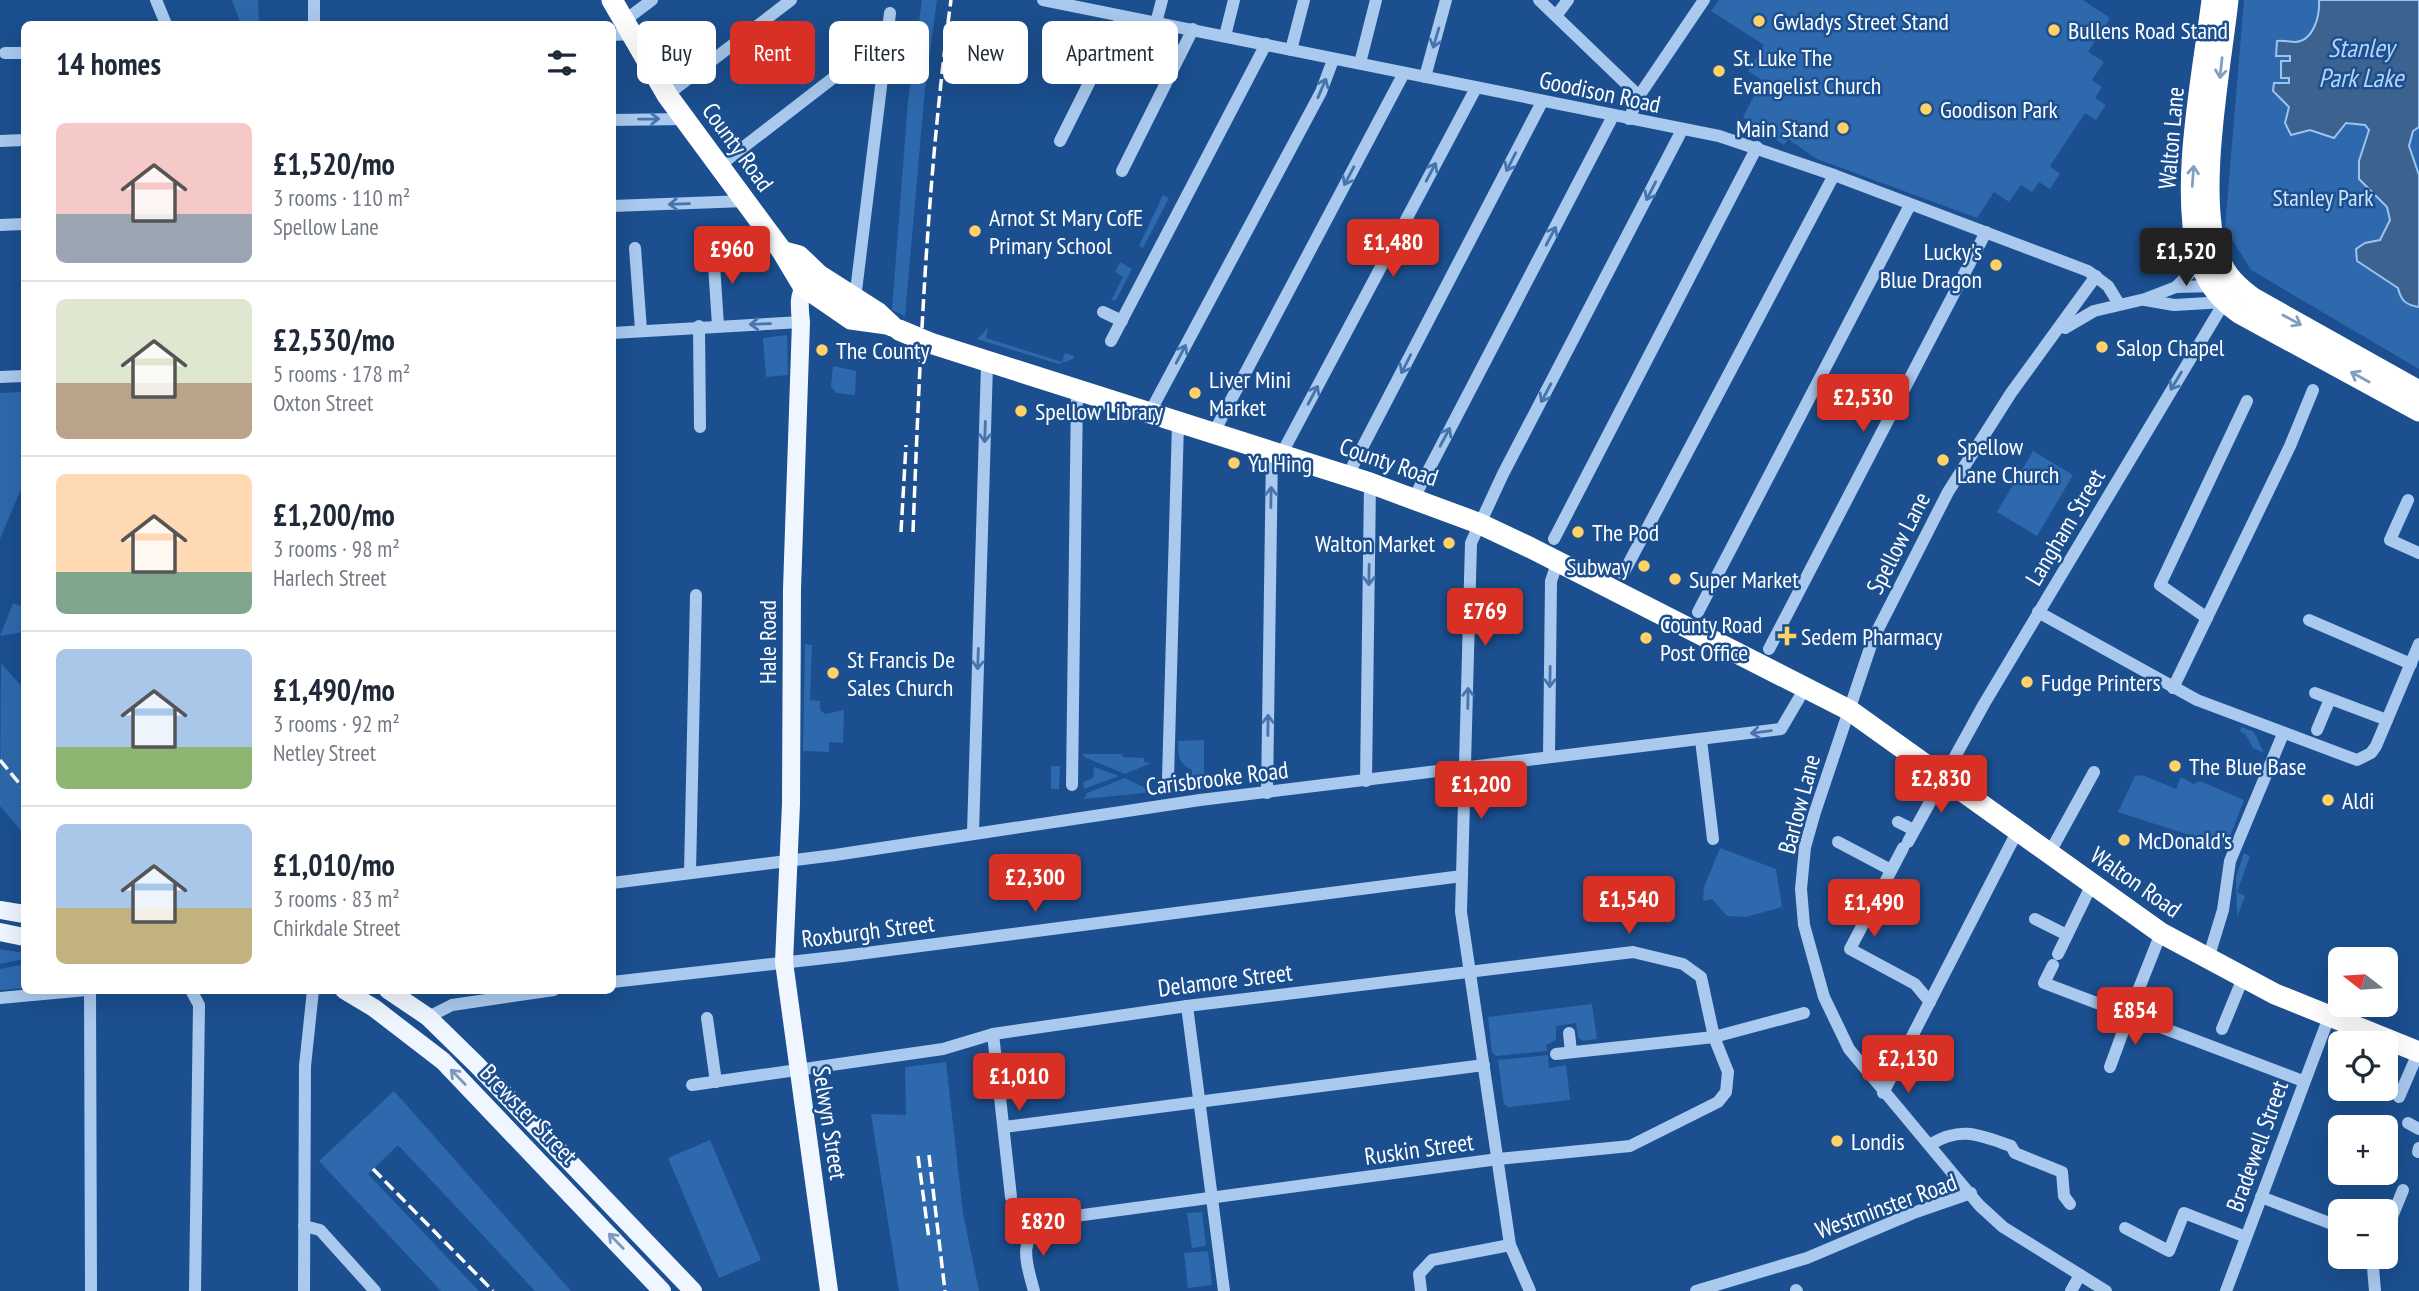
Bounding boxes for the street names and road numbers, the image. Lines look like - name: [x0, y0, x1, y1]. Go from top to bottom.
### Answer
- street label: Goodison Road: [1537, 64, 1663, 120]
- street label: Walton Lane: [2151, 86, 2191, 190]
- street label: County Road: [695, 96, 781, 198]
- street label: County Road: [1336, 431, 1442, 493]
- street label: Langham Street: [2018, 463, 2112, 591]
- street label: Spellow Lane: [1859, 487, 1937, 599]
- street label: Hale Road: [752, 600, 783, 684]
- street label: Barlow Lane: [1771, 751, 1827, 857]
- street label: Carisbrooke Road: [1144, 754, 1290, 802]
- street label: Walton Road: [2085, 840, 2187, 924]
- street label: Roxburgh Street: [800, 907, 937, 955]
- street label: Delamore Street: [1156, 956, 1294, 1004]
- street label: Brewster Street: [474, 1057, 585, 1171]
- street label: Selwyn Street: [806, 1064, 854, 1182]
- street label: Bradewell Street: [2219, 1076, 2295, 1216]
- street label: Ruskin Street: [1362, 1126, 1476, 1172]
- street label: Westminster Road: [1811, 1166, 1961, 1246]

